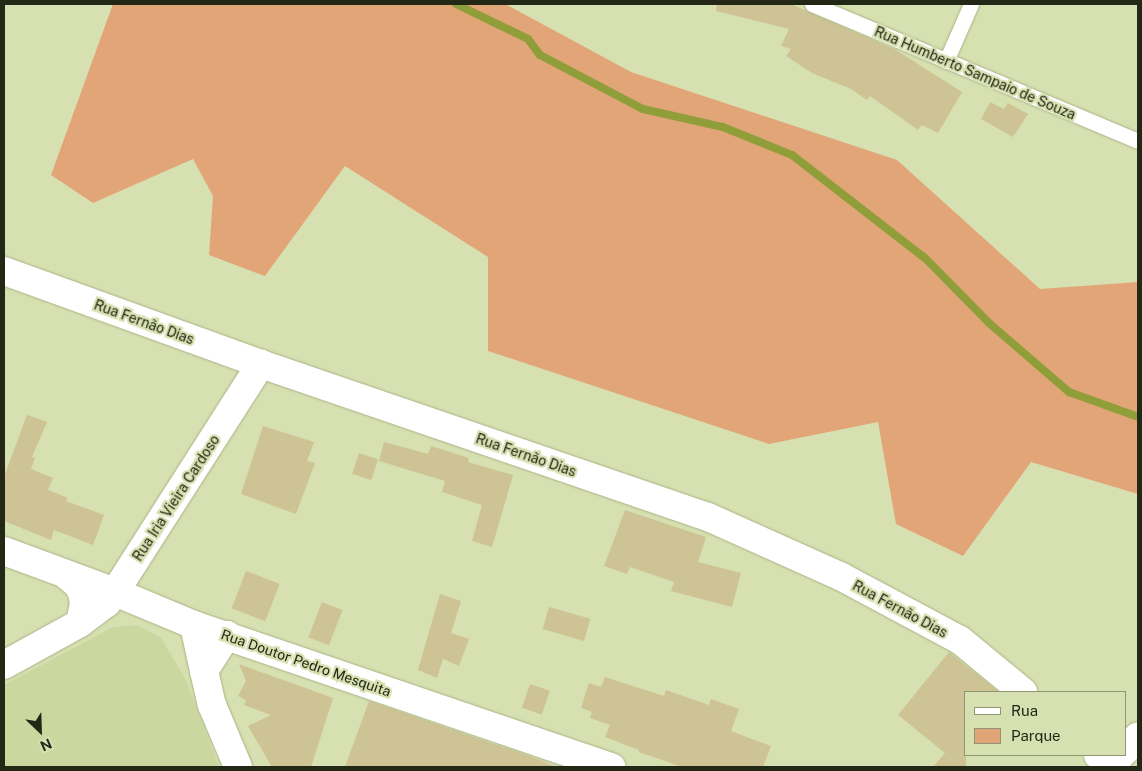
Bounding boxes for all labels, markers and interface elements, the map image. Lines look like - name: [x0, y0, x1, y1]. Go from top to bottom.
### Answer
- street label: Rua Humberto Sampaio de Souza: [872, 23, 1078, 123]
- street label: Rua Fernão Dias: [92, 296, 196, 348]
- street label: Rua Fernão Dias: [474, 430, 578, 480]
- street label: Rua Iria Vieira Cardoso: [129, 432, 223, 564]
- street label: Rua Fernão Dias: [850, 577, 950, 641]
- street label: Rua Doutor Pedro Mesquita: [219, 626, 393, 700]
- legend: [964, 691, 1127, 756]
- text: Rua: [1011, 702, 1038, 719]
- north arrow: [15, 706, 65, 756]
- text: Parque: [1011, 727, 1061, 744]
- text: N: [38, 735, 54, 754]

